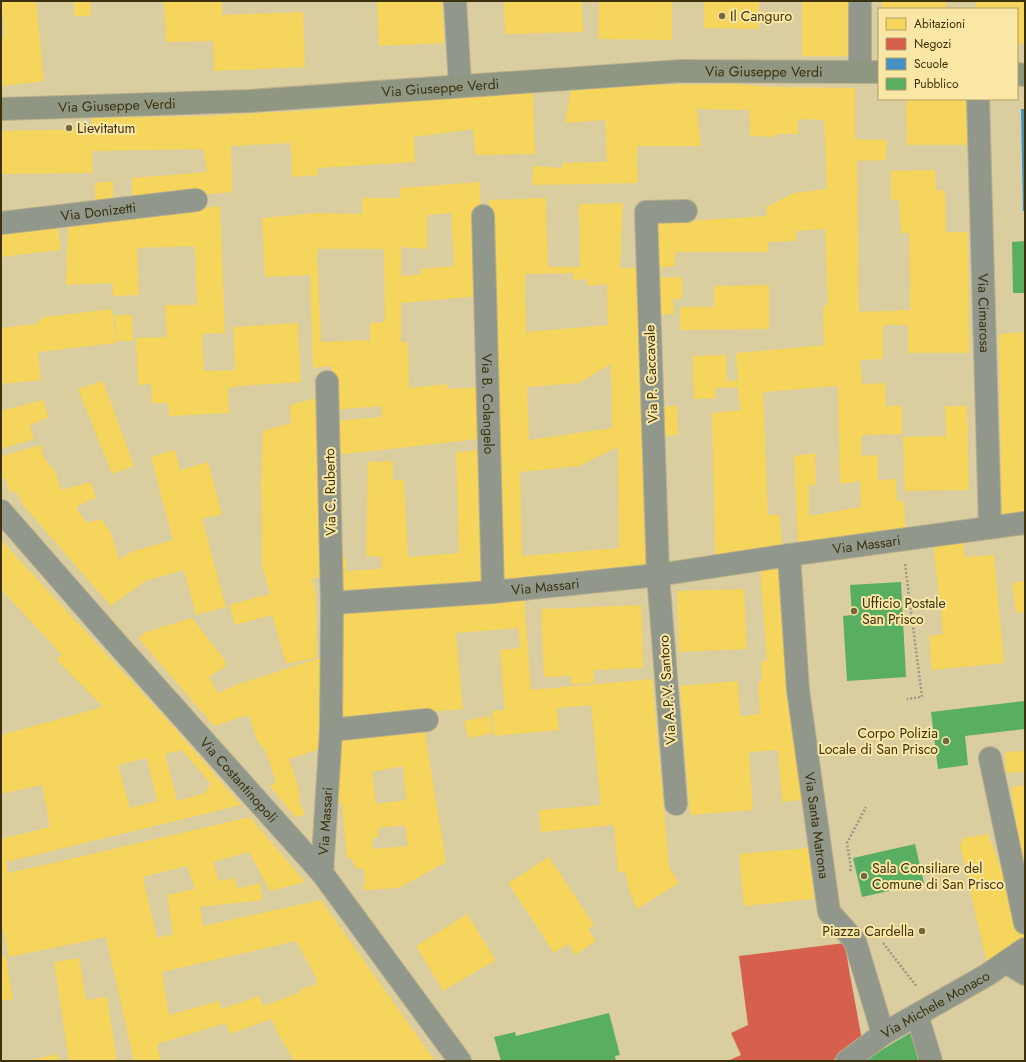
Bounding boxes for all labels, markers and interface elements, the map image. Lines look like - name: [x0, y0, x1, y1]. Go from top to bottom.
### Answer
- place label: Il Canguro: [730, 6, 792, 26]
- legend: [878, 8, 1018, 100]
- marker: Il Canguro: [717, 11, 727, 21]
- text: Abitazioni: [914, 15, 965, 33]
- text: Negozi: [914, 35, 951, 53]
- text: Scuole: [914, 55, 948, 73]
- street label: Via Giuseppe Verdi: [705, 61, 823, 82]
- street label: Via Giuseppe Verdi: [381, 74, 500, 102]
- text: Pubblico: [914, 75, 959, 93]
- street label: Via Giuseppe Verdi: [58, 93, 176, 117]
- place label: Lievitatum: [77, 118, 135, 138]
- marker: Lievitatum: [64, 123, 74, 133]
- street label: Via Donizetti: [59, 197, 137, 226]
- street label: Via Cimarosa: [973, 273, 995, 353]
- street label: Via P. Caccavale: [639, 324, 663, 424]
- street label: Via B. Colangelo: [477, 353, 499, 455]
- street label: Via C. Ruberto: [319, 448, 341, 536]
- street label: Via Massari: [831, 530, 902, 559]
- street label: Via Massari: [510, 573, 580, 600]
- place label: Ufficio Postale San Prisco: [862, 593, 946, 629]
- marker: Ufficio Postale San Prisco: [849, 606, 859, 616]
- street label: Via A.P.V. Santoro: [653, 634, 681, 745]
- place label: Corpo Polizia Locale di San Prisco: [818, 723, 938, 759]
- street label: Via Costantinopoli: [195, 733, 283, 827]
- marker: Corpo Polizia Locale di San Prisco: [941, 736, 951, 746]
- street label: Via Santa Matrona: [800, 771, 834, 880]
- street label: Via Massari: [313, 786, 337, 856]
- place label: Sala Consiliare del Comune di San Prisco: [872, 858, 1004, 894]
- marker: Sala Consiliare del Comune di San Prisco: [859, 871, 869, 881]
- place label: Piazza Cardella: [822, 921, 914, 941]
- marker: Piazza Cardella: [917, 926, 927, 936]
- street label: Via Michele Monaco: [877, 965, 994, 1043]

